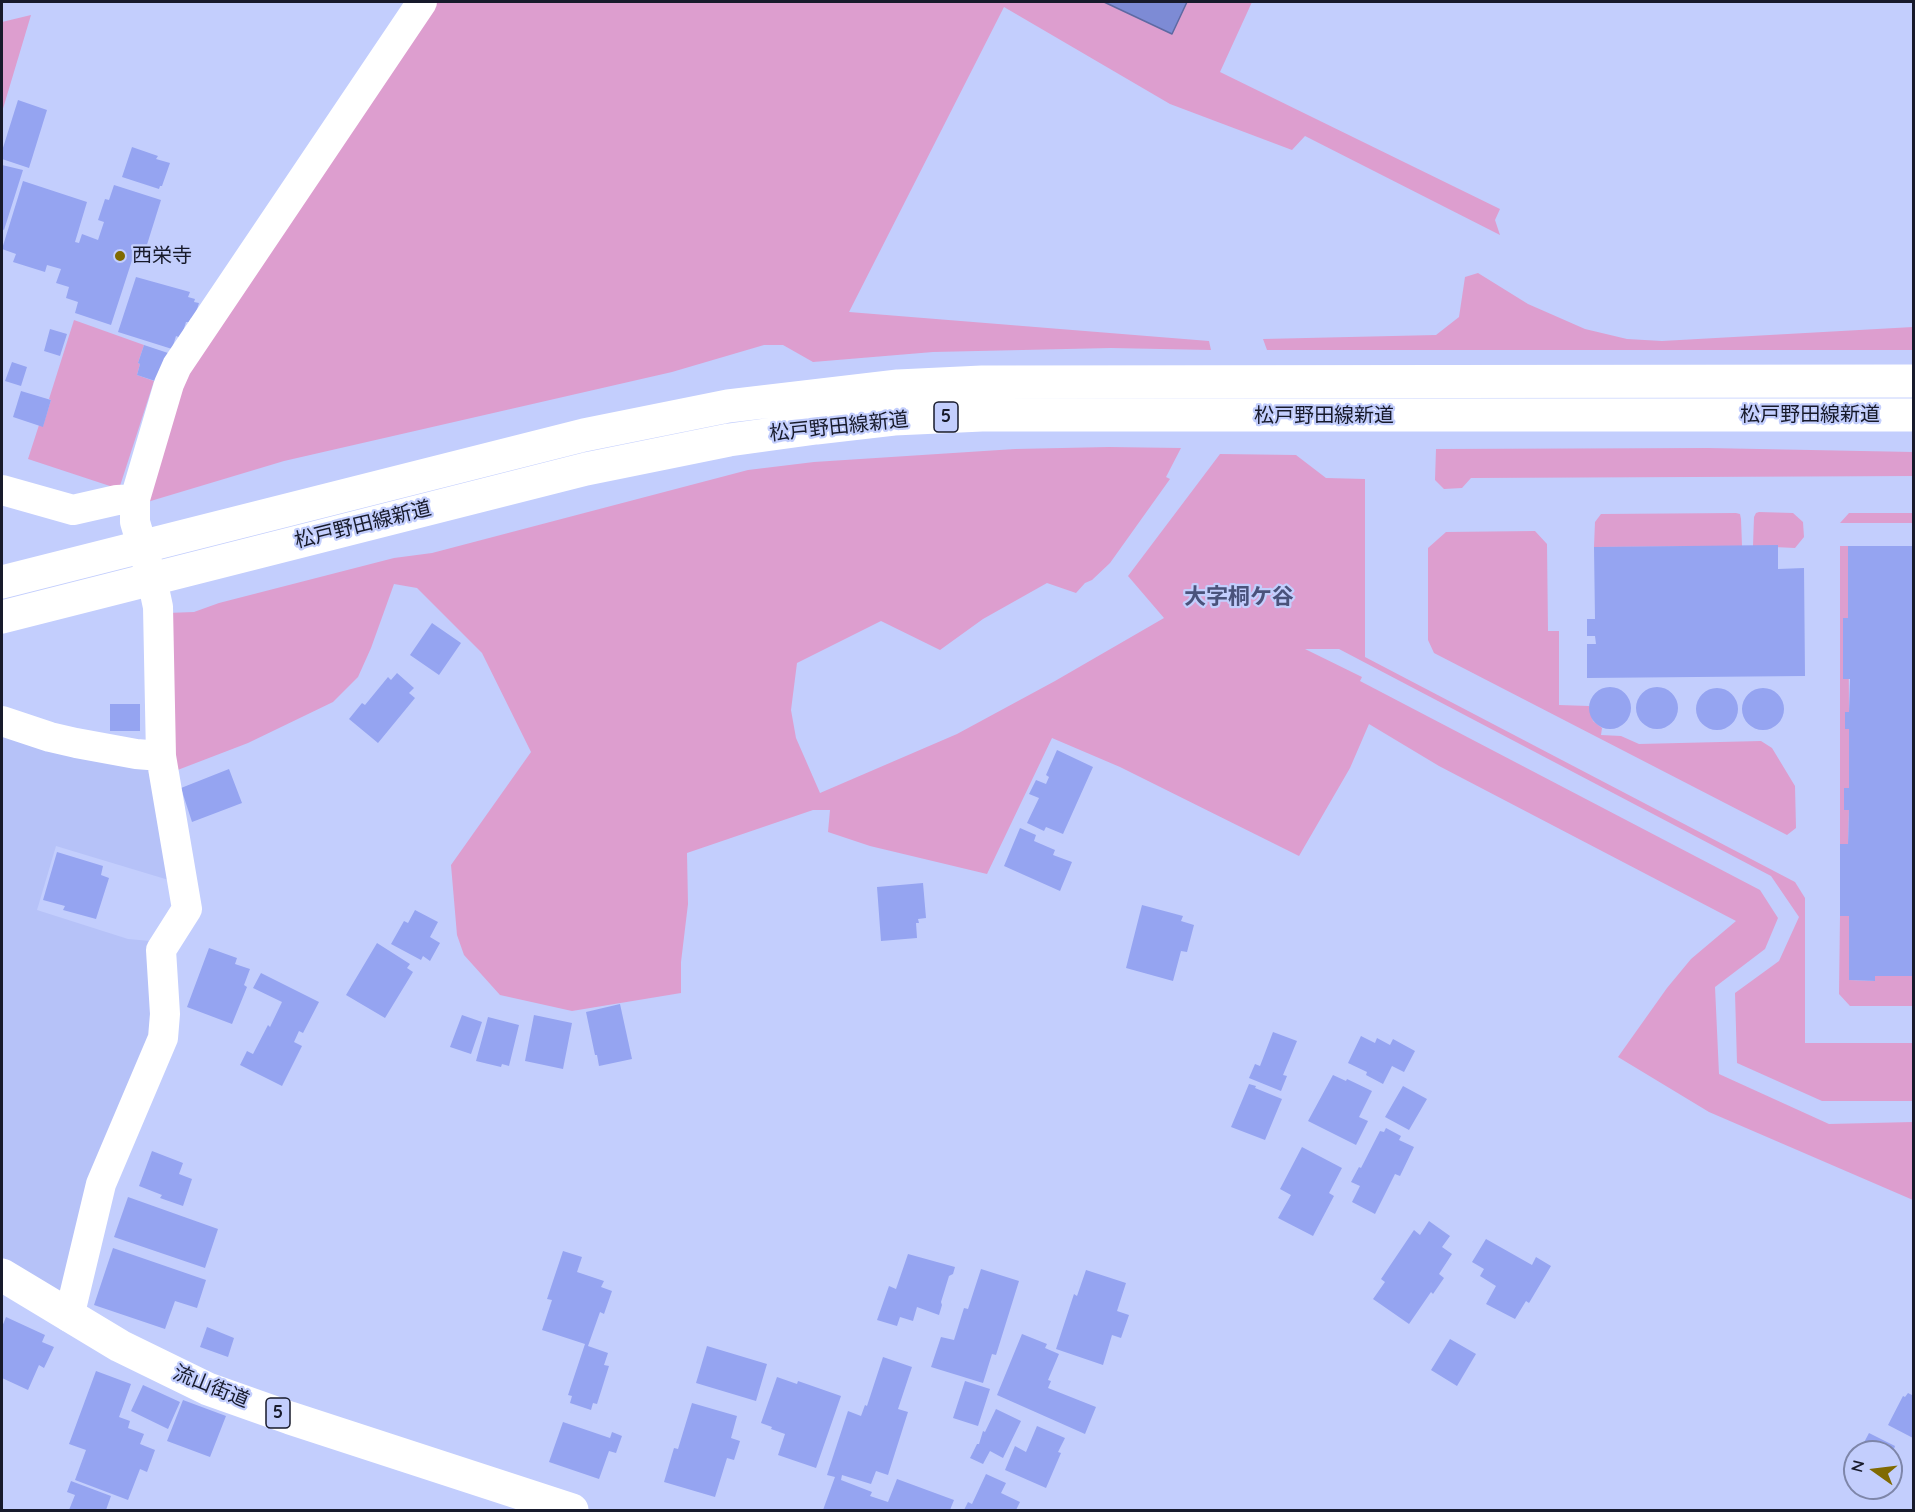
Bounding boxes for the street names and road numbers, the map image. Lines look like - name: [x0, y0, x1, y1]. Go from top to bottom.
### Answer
- road number: 5: [934, 402, 958, 432]
- street label: 松戸野田線新道: [1740, 403, 1880, 427]
- street label: 松戸野田線新道: [1254, 404, 1394, 428]
- street label: 松戸野田線新道: [768, 408, 910, 446]
- street label: 松戸野田線新道: [292, 496, 434, 554]
- street label: 流山街道: [169, 1361, 253, 1413]
- road number: 5: [266, 1398, 290, 1428]

